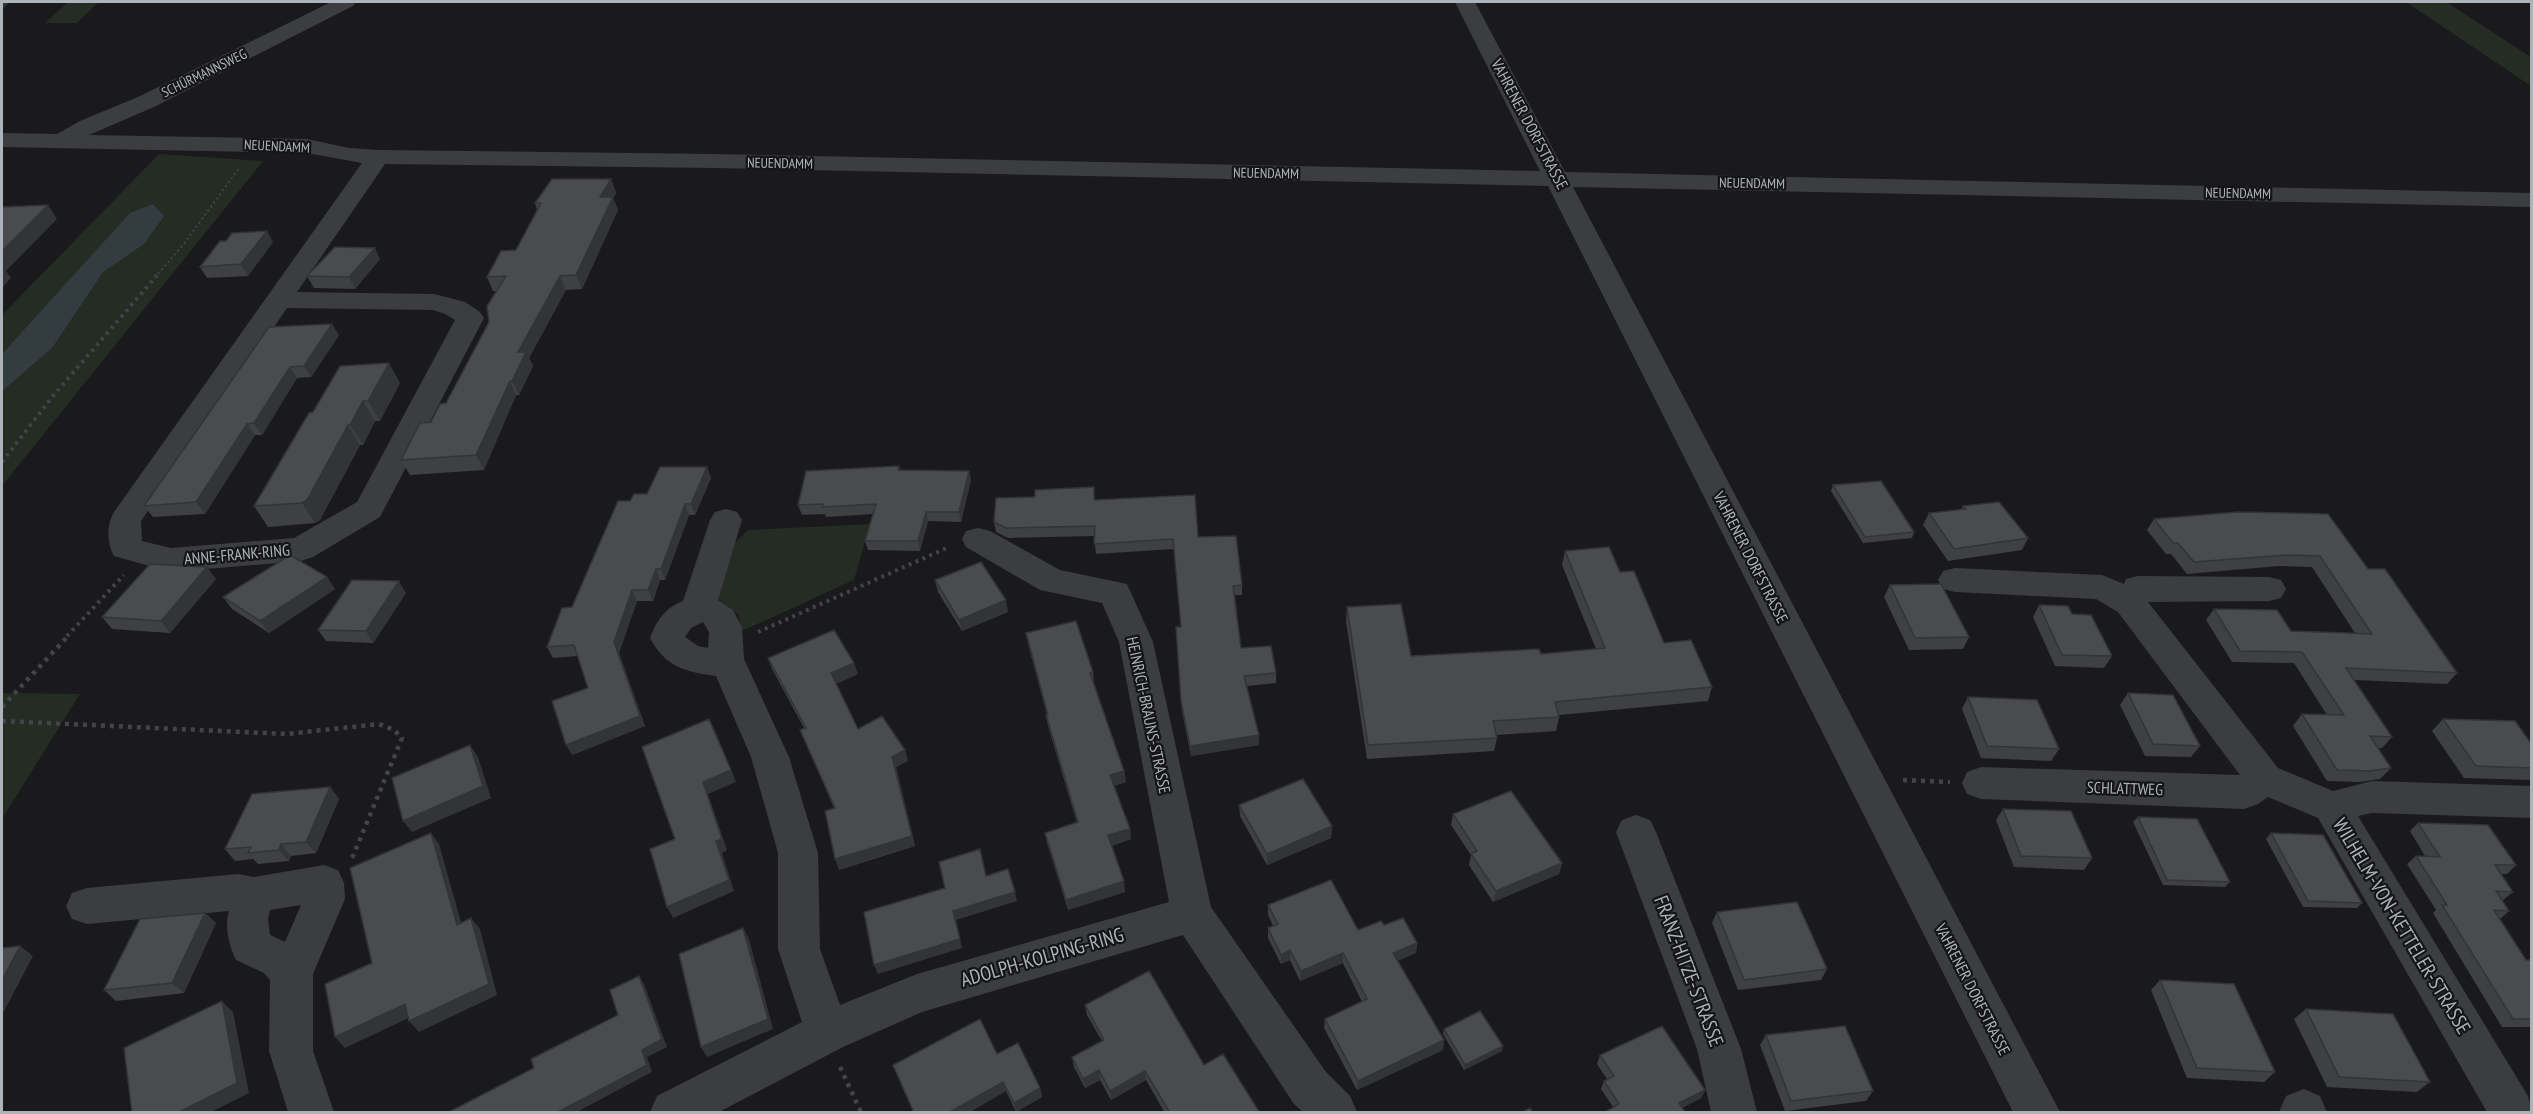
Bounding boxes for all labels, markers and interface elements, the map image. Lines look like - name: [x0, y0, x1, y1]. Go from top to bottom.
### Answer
- street label: SCHÜRMANNSWEG: [158, 45, 250, 101]
- street label: VAHRENER DORFSTRASSE: [1487, 54, 1573, 193]
- street label: NEUENDAMM: [244, 135, 310, 157]
- street label: NEUENDAMM: [747, 153, 813, 173]
- street label: NEUENDAMM: [1233, 163, 1299, 183]
- street label: NEUENDAMM: [1719, 173, 1785, 193]
- street label: NEUENDAMM: [2205, 183, 2271, 203]
- street label: VAHRENER DORFSTRASSE: [1709, 487, 1793, 626]
- street label: ANNE-FRANK-RING: [183, 539, 291, 569]
- street label: HEINRICH-BRAUNS-STRASSE: [1123, 635, 1175, 795]
- street label: SCHLATTWEG: [2087, 777, 2164, 799]
- street label: WILHELM-VON-KETTELER-STRASSE: [2327, 813, 2477, 1039]
- street label: FRANZ-HITZE-STRASSE: [1648, 892, 1730, 1050]
- street label: VAHRENER DORFSTRASSE: [1931, 919, 2015, 1058]
- street label: ADOLPH-KOLPING-RING: [957, 921, 1127, 993]

